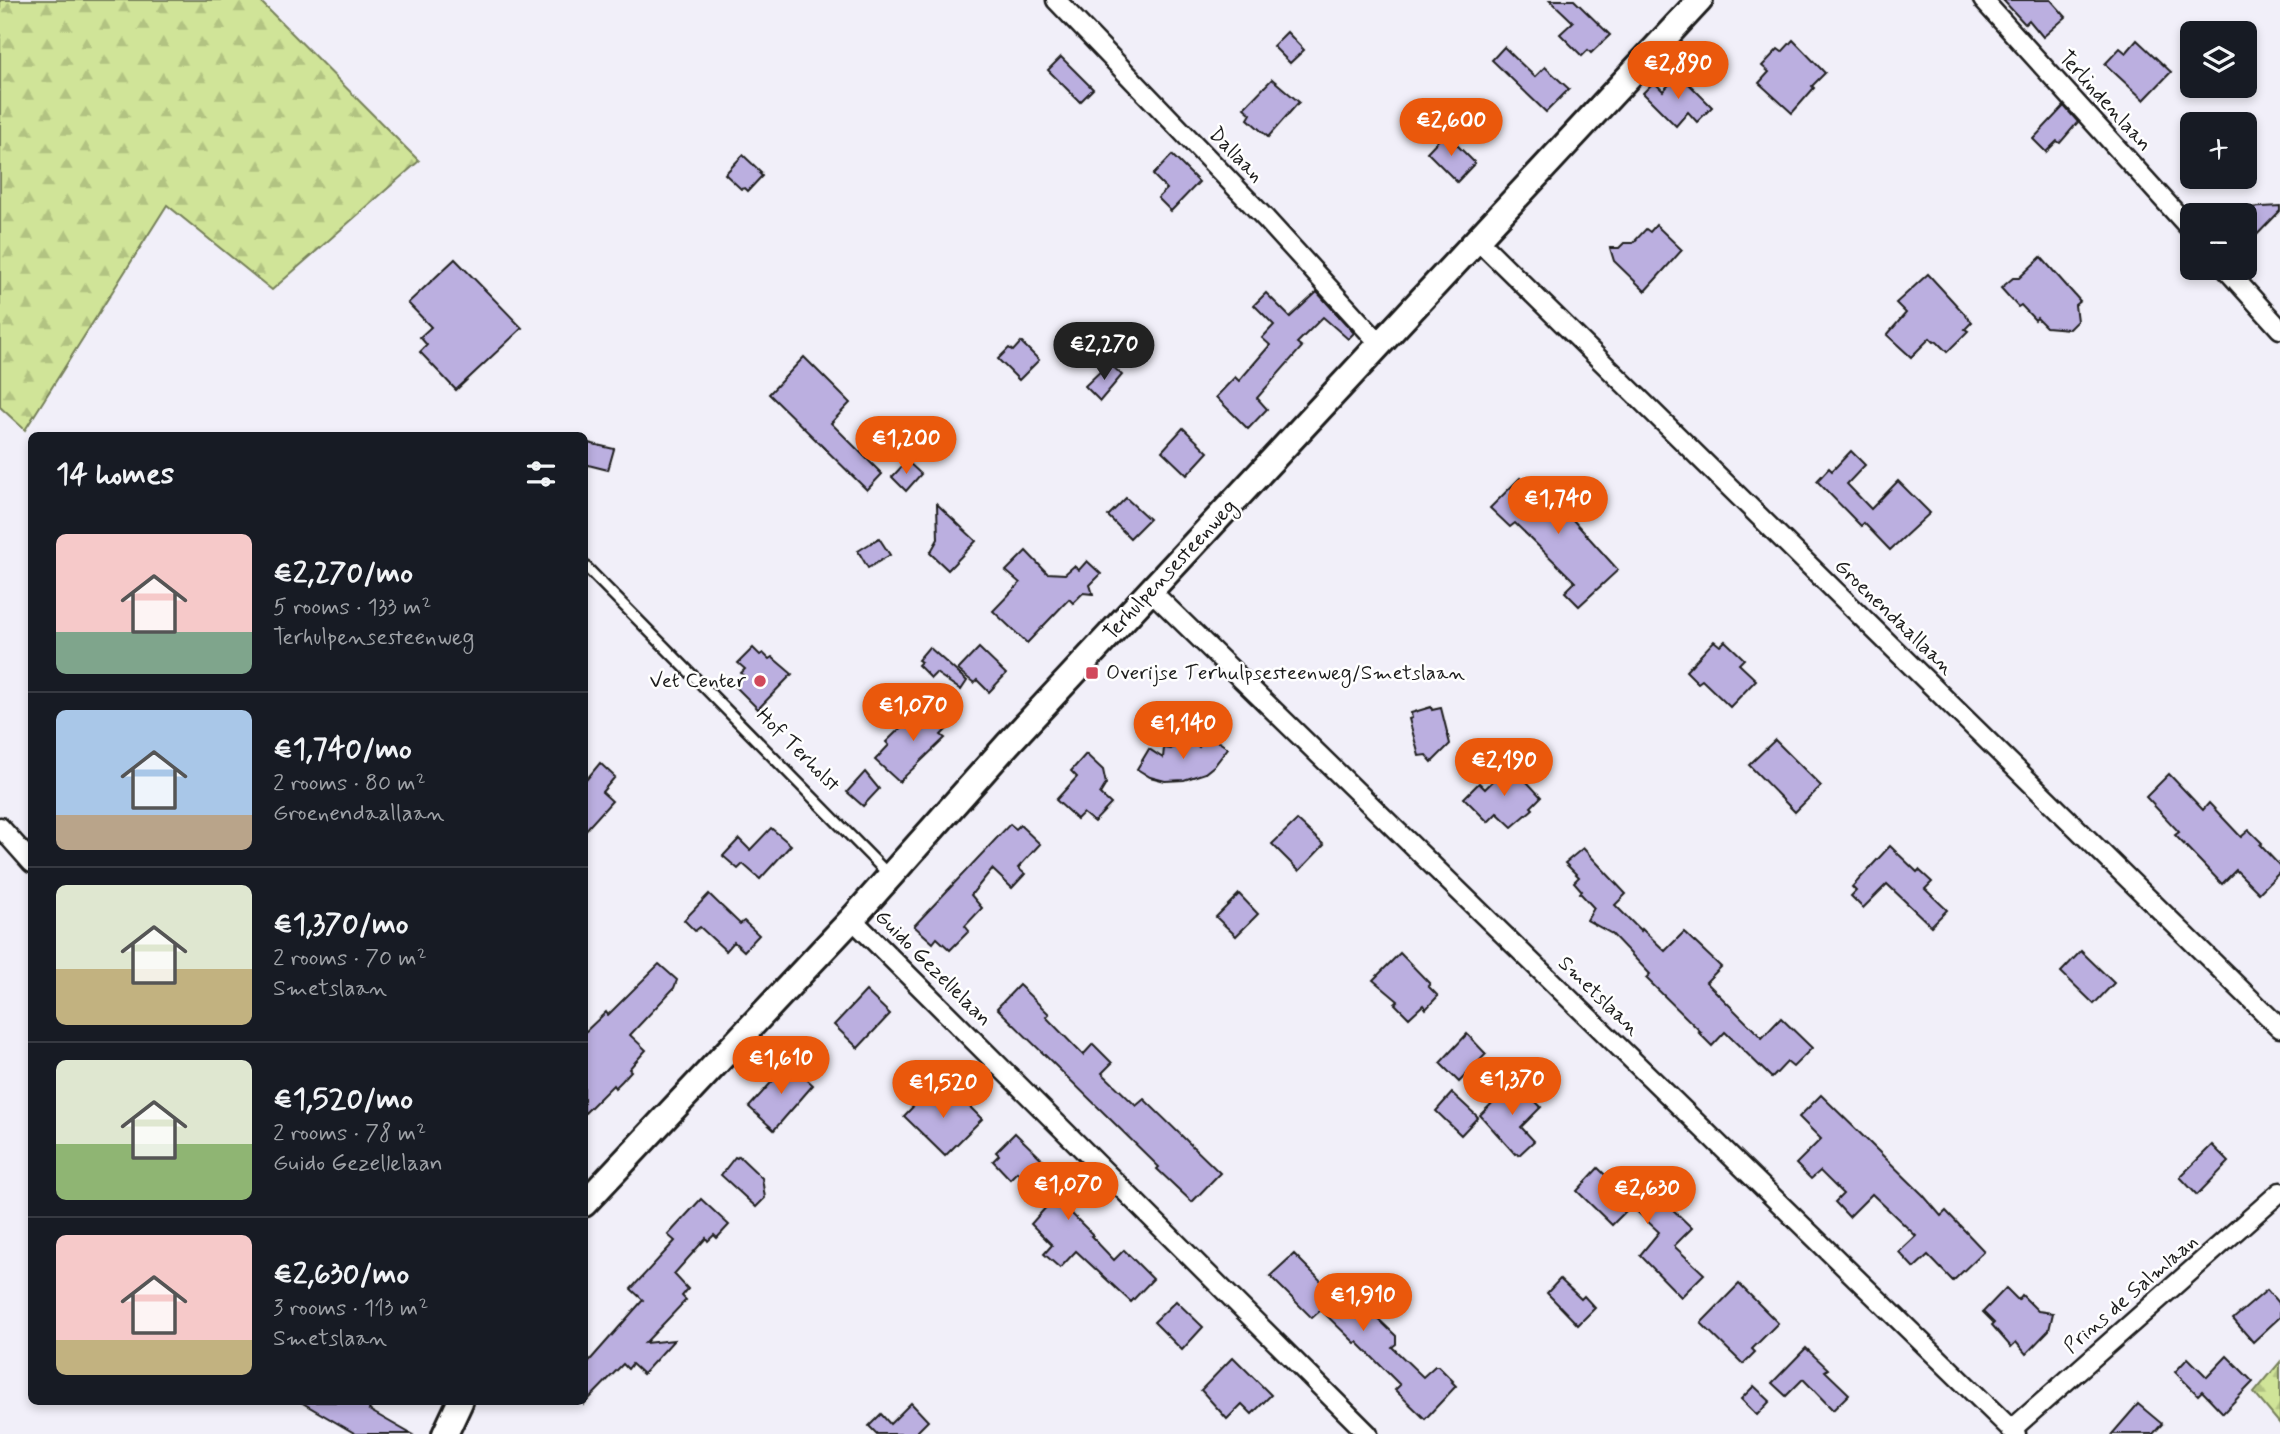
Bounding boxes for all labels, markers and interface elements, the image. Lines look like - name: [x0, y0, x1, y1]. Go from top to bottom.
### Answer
- map controls: [2180, 21, 2257, 280]
- button: layers: [2180, 21, 2257, 98]
- pin: €2,890: [1621, 42, 1735, 101]
- street label: Terlindenlaan: [2052, 44, 2158, 158]
- text: €2,890: [1644, 49, 1712, 79]
- pin: €2,600: [1394, 99, 1508, 158]
- text: €2,600: [1416, 106, 1486, 136]
- button: +: [2180, 112, 2257, 189]
- street label: Dallaan: [1202, 121, 1270, 189]
- button: −: [2180, 203, 2257, 280]
- pin: €2,270: [1047, 322, 1161, 382]
- text: €2,270: [1069, 330, 1139, 360]
- pin: €1,200: [849, 416, 963, 476]
- text: €1,200: [871, 424, 941, 454]
- text: 14 homes: [56, 455, 174, 494]
- icon: filters: [522, 455, 560, 493]
- pin: €1,740: [1501, 476, 1615, 536]
- text: €1,740: [1524, 484, 1592, 514]
- street label: Terhulpensesteenweg: [1097, 493, 1244, 647]
- street label: Groenendaallaan: [1828, 553, 1960, 682]
- text: €2,270/mo: [273, 554, 413, 593]
- icon: home: [112, 562, 196, 646]
- text: 5 rooms · 133 m²: [273, 593, 432, 623]
- text: Terhulpensesteenweg: [273, 623, 474, 653]
- place label: Overijse Terhulpsesteenweg/Smetslaan: [1106, 659, 1466, 688]
- marker: Overijse Terhulpsesteenweg/Smetslaan: [1084, 665, 1100, 681]
- place label: Vet Center: [650, 667, 746, 695]
- marker: Vet Center: [752, 673, 768, 689]
- pin: €1,070: [856, 684, 970, 743]
- text: €1,070: [878, 691, 948, 721]
- street label: Hof Terholst: [750, 702, 846, 798]
- pin: €1,140: [1126, 702, 1240, 761]
- text: €1,140: [1150, 709, 1216, 739]
- text: €1,740/mo: [273, 730, 412, 769]
- icon: home: [112, 738, 196, 822]
- pin: €2,190: [1447, 738, 1561, 798]
- text: €2,190: [1471, 746, 1537, 776]
- text: 2 rooms · 80 m²: [273, 769, 426, 799]
- text: Groenendaallaan: [273, 799, 445, 829]
- street label: Guido Gezellelaan: [868, 903, 998, 1033]
- text: €1,370/mo: [273, 905, 409, 944]
- icon: home: [112, 913, 196, 997]
- text: 2 rooms · 70 m²: [273, 944, 427, 974]
- street label: Smetslaan: [1552, 950, 1647, 1043]
- text: Smetslaan: [273, 974, 387, 1004]
- pin: €1,610: [724, 1036, 838, 1096]
- text: €1,610: [749, 1044, 813, 1074]
- pin: €1,370: [1455, 1058, 1569, 1117]
- pin: €1,520: [886, 1060, 1000, 1120]
- text: €1,370: [1479, 1065, 1545, 1095]
- text: €1,520: [908, 1068, 978, 1098]
- text: €1,520/mo: [273, 1080, 413, 1119]
- icon: home: [112, 1088, 196, 1172]
- text: 2 rooms · 78 m²: [273, 1119, 426, 1149]
- text: Guido Gezellelaan: [273, 1149, 443, 1179]
- pin: €1,070: [1011, 1162, 1125, 1222]
- pin: €2,630: [1590, 1166, 1704, 1226]
- text: €1,070: [1033, 1170, 1103, 1200]
- text: €2,630: [1614, 1174, 1680, 1204]
- street label: Prins de Salmlaan: [2058, 1228, 2204, 1360]
- text: €2,630/mo: [273, 1255, 409, 1294]
- icon: home: [112, 1263, 196, 1347]
- pin: €1,910: [1306, 1274, 1420, 1333]
- text: €1,910: [1330, 1281, 1396, 1311]
- text: 3 rooms · 113 m²: [273, 1294, 428, 1324]
- text: Smetslaan: [273, 1324, 387, 1354]

